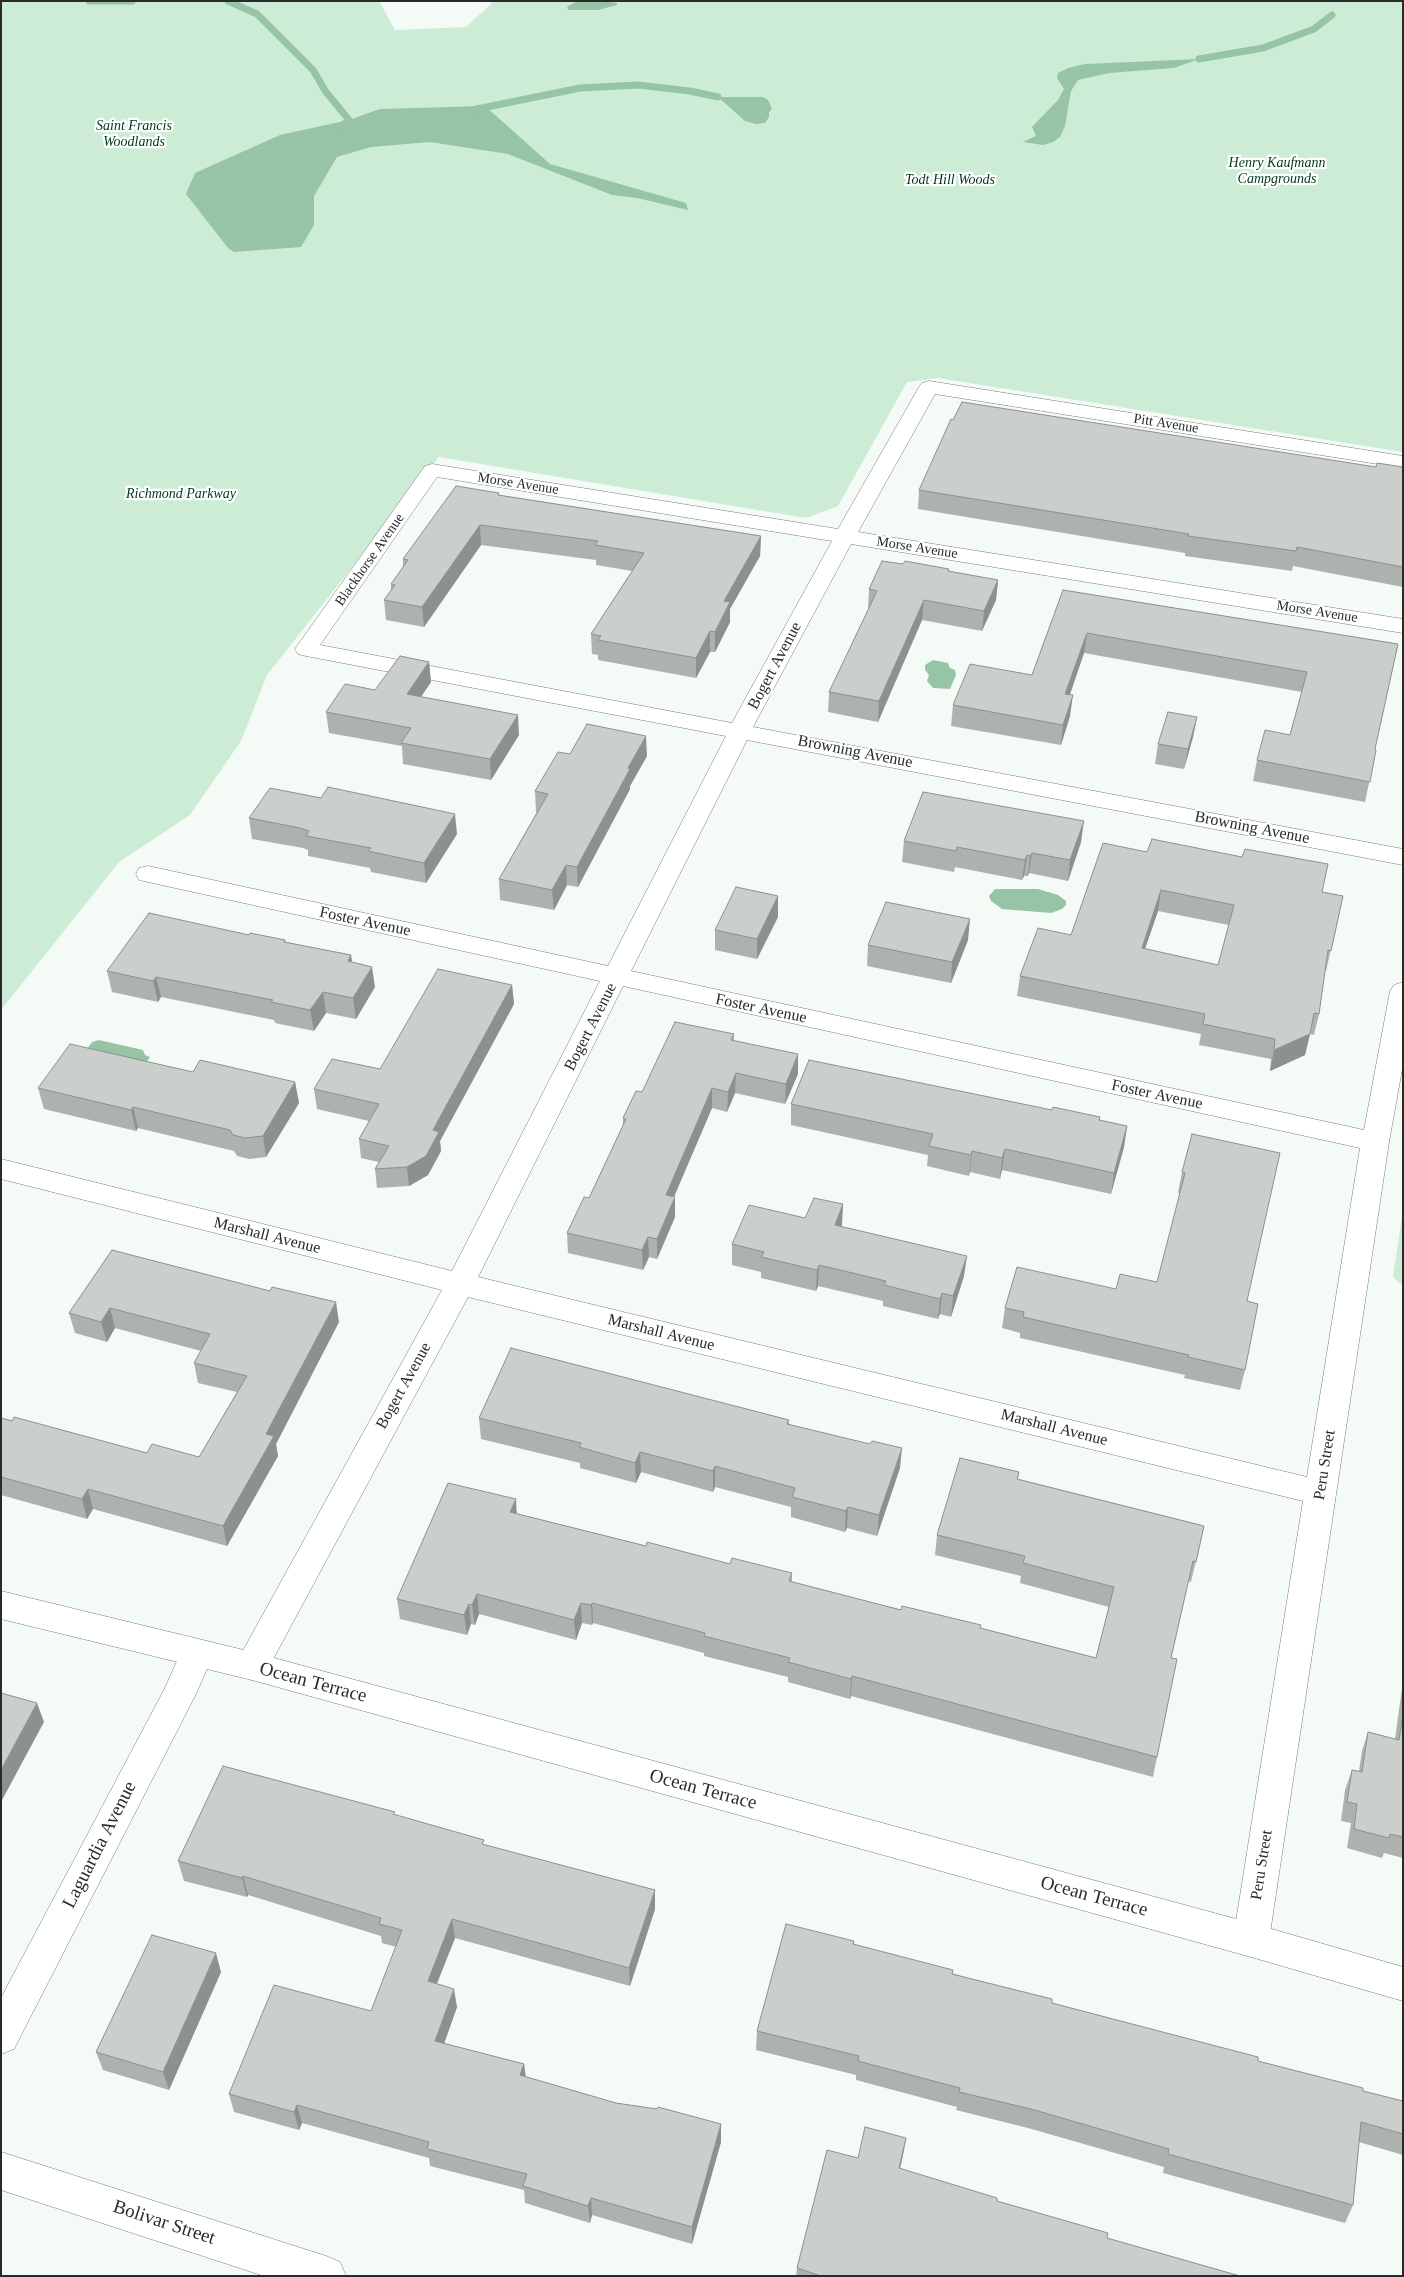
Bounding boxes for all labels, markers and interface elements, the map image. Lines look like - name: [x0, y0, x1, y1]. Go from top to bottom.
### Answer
- park label: Saint Francis Woodlands: [96, 118, 172, 150]
- park label: Henry Kaufmann Campgrounds: [1229, 155, 1325, 188]
- park label: Todt Hill Woods: [905, 172, 995, 188]
- street label: Pitt Avenue: [1132, 411, 1200, 437]
- street label: Morse Avenue: [476, 469, 560, 499]
- park label: Richmond Parkway: [126, 486, 236, 502]
- street label: Blackhorse Avenue: [332, 511, 408, 609]
- street label: Morse Avenue: [875, 533, 959, 563]
- street label: Morse Avenue: [1275, 597, 1359, 627]
- street label: Bogert Avenue: [744, 619, 806, 713]
- street label: Browning Avenue: [796, 731, 914, 773]
- street label: Browning Avenue: [1193, 807, 1311, 849]
- street label: Foster Avenue: [318, 903, 412, 941]
- street label: Bogert Avenue: [561, 980, 621, 1074]
- street label: Foster Avenue: [714, 990, 808, 1028]
- street label: Foster Avenue: [1110, 1076, 1204, 1114]
- street label: Marshall Avenue: [212, 1213, 322, 1259]
- street label: Marshall Avenue: [606, 1310, 716, 1356]
- street label: Bogert Avenue: [372, 1339, 436, 1433]
- street label: Marshall Avenue: [999, 1405, 1109, 1451]
- street label: Peru Street: [1310, 1429, 1340, 1501]
- street label: Ocean Terrace: [257, 1658, 369, 1708]
- street label: Ocean Terrace: [647, 1765, 759, 1815]
- street label: Laguardia Avenue: [58, 1778, 142, 1912]
- street label: Peru Street: [1247, 1829, 1277, 1901]
- street label: Ocean Terrace: [1038, 1872, 1150, 1922]
- street label: Bolivar Street: [110, 2196, 218, 2250]

